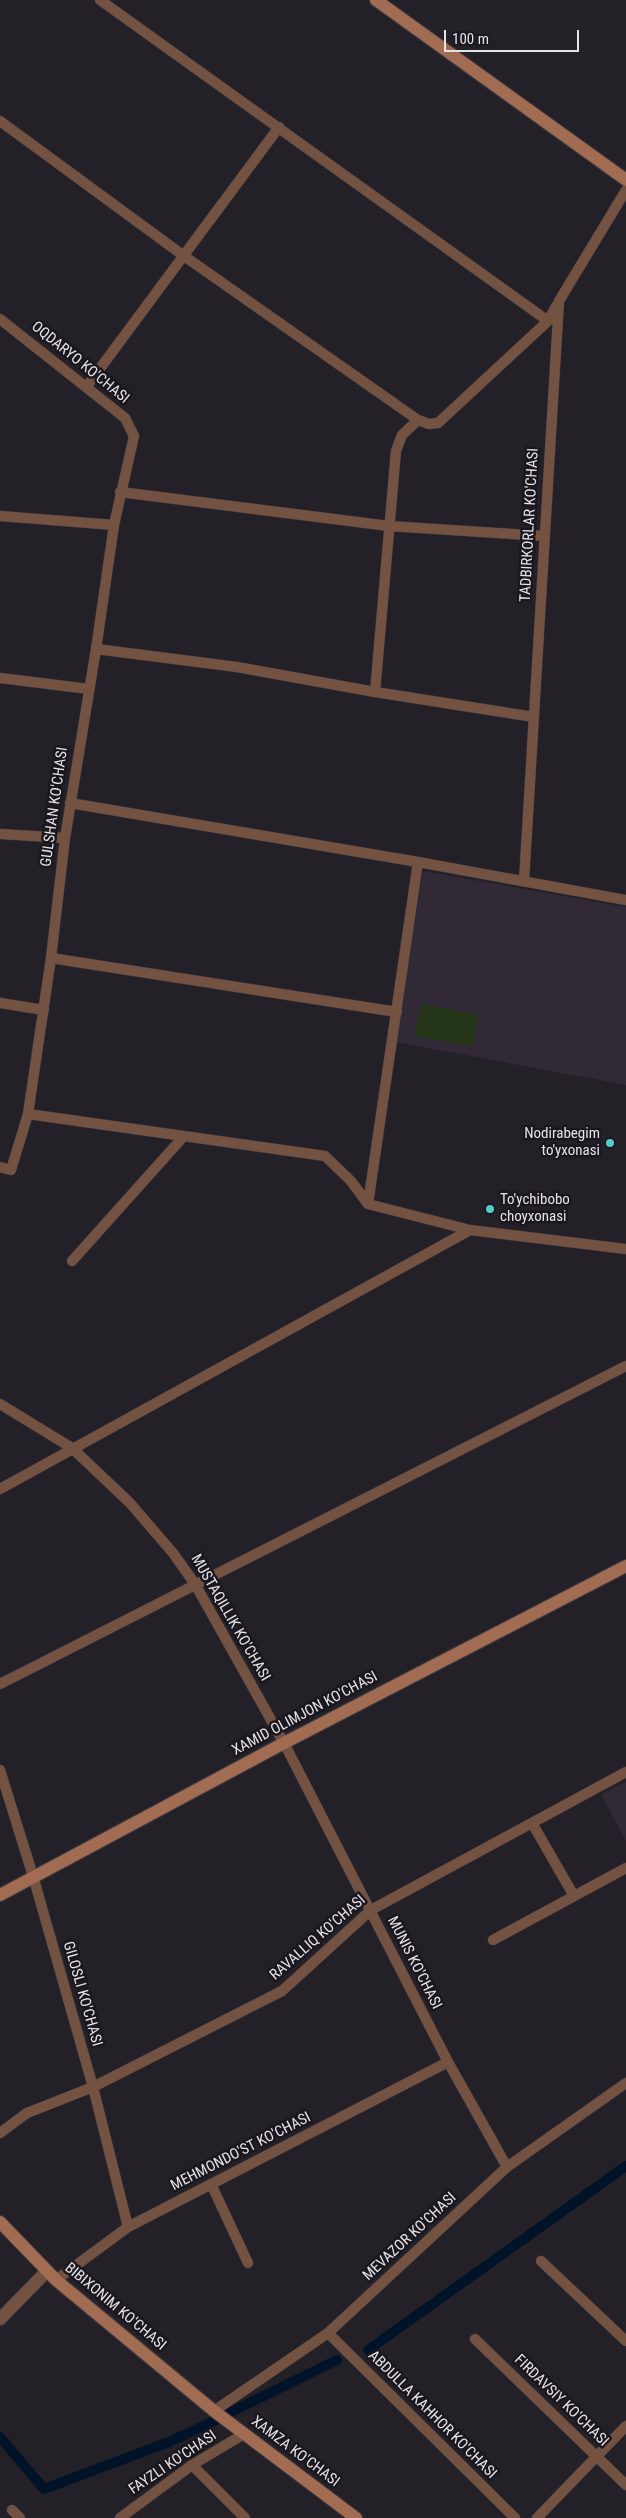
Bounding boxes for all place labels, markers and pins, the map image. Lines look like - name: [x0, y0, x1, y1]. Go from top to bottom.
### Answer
- place label: Nodirabegim to'yxonasi: [524, 1125, 600, 1160]
- marker: Nodirabegim to'yxonasi: [604, 1137, 616, 1149]
- place label: To'ychibobo choyxonasi: [500, 1191, 570, 1226]
- marker: To'ychibobo choyxonasi: [484, 1203, 496, 1215]

